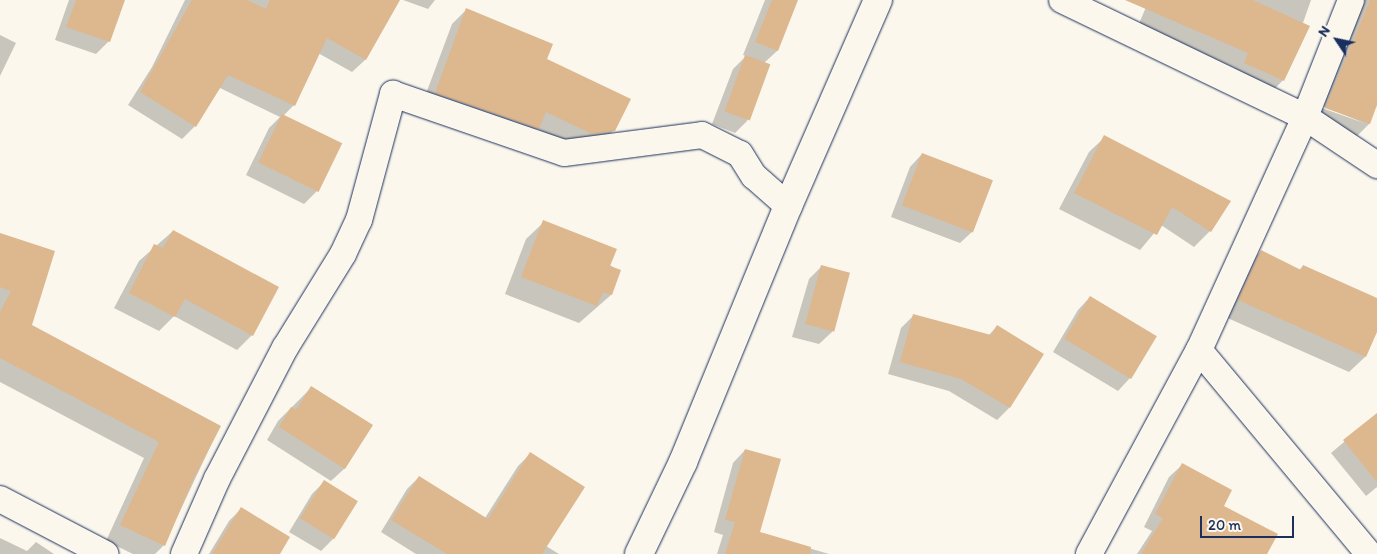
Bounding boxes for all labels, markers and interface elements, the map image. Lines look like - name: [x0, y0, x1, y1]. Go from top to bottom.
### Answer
- north arrow: [1312, 15, 1362, 65]
- text: N: [1314, 23, 1334, 40]
- scale bar: [1202, 506, 1296, 538]
- text: 20 m: [1208, 516, 1241, 534]

